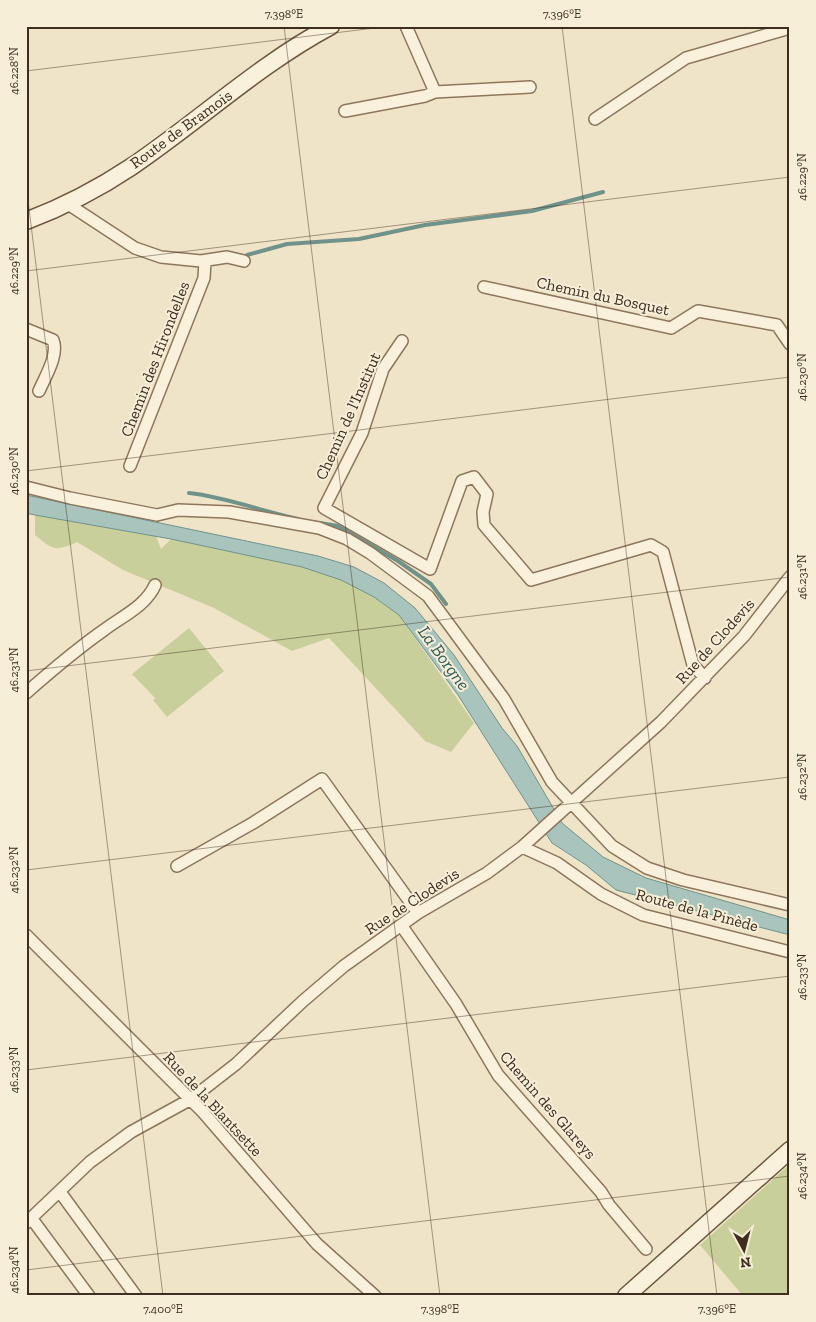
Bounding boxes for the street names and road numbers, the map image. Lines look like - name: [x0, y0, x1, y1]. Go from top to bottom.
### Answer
- street label: Route de Bramois: [126, 86, 236, 172]
- street label: Chemin du Bosquet: [535, 273, 671, 319]
- street label: Chemin des Hirondelles: [117, 279, 193, 439]
- street label: Chemin de l'Institut: [311, 349, 385, 483]
- street label: Rue de Clodevis: [672, 594, 758, 688]
- street label: Rue de Clodevis: [361, 864, 463, 938]
- street label: Route de la Pinède: [634, 884, 760, 936]
- street label: Chemin des Glareys: [496, 1047, 600, 1163]
- street label: Rue de la Blantsette: [160, 1048, 266, 1160]

